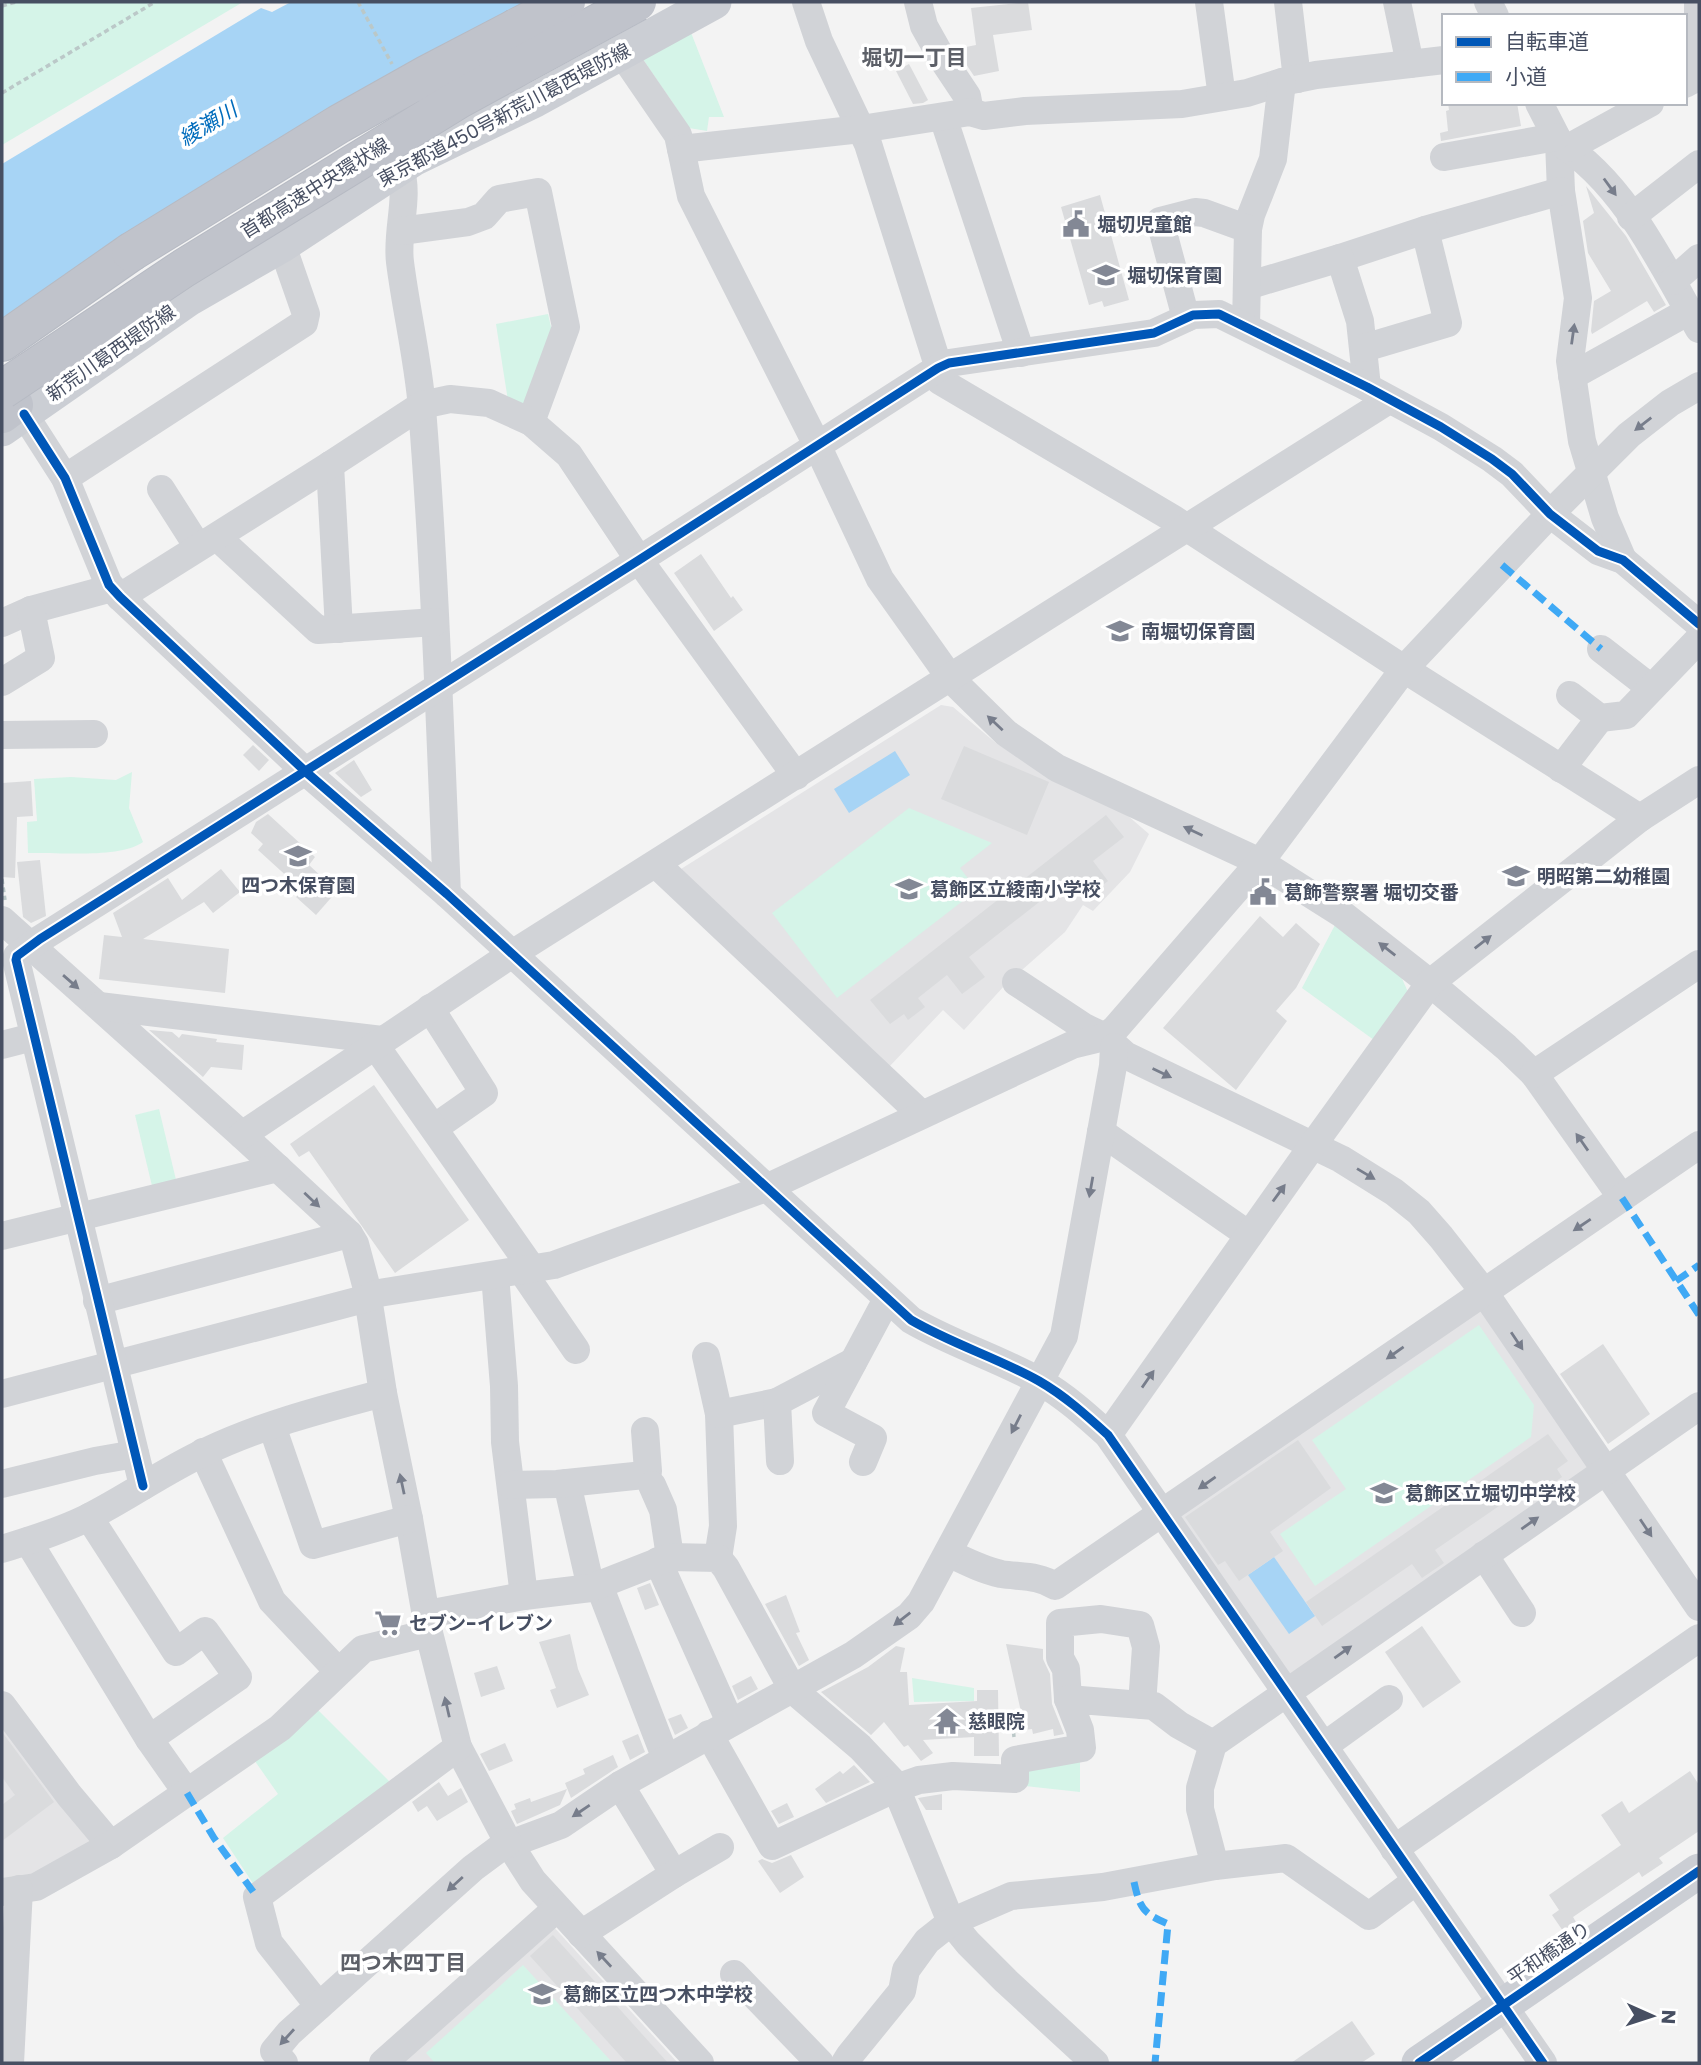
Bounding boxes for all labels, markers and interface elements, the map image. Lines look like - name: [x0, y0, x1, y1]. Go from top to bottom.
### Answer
- legend: [1442, 14, 1687, 105]
- text: 自転車道: [1505, 27, 1589, 56]
- street label: 東京都道450号新荒川葛西堤防線: [373, 37, 635, 193]
- district label: 堀切一丁目: [862, 43, 967, 72]
- text: 小道: [1505, 62, 1547, 91]
- water label: 綾瀬川: [174, 94, 244, 153]
- street label: 首都高速中央環状線: [235, 131, 395, 245]
- one-way arrow: [1602, 178, 1616, 196]
- public building icon: 堀切児童館: [1061, 209, 1091, 239]
- place label: 堀切児童館: [1097, 211, 1192, 238]
- school or university icon: 堀切保育園: [1091, 260, 1121, 290]
- place label: 堀切保育園: [1127, 262, 1222, 289]
- street label: 新荒川葛西堤防線: [41, 298, 181, 408]
- one-way arrow: [1568, 323, 1579, 345]
- one-way arrow: [1634, 416, 1652, 431]
- school or university icon: 南堀切保育園: [1105, 616, 1135, 646]
- place label: 南堀切保育園: [1141, 618, 1255, 645]
- one-way arrow: [987, 715, 1004, 731]
- one-way arrow: [1183, 826, 1203, 837]
- school or university icon: 四つ木保育園: [283, 841, 313, 871]
- school or university icon: 明昭第二幼稚園: [1501, 861, 1531, 891]
- place label: 明昭第二幼稚園: [1537, 863, 1670, 890]
- place label: 四つ木保育園: [241, 872, 355, 899]
- school or university icon: 葛飾区立綾南小学校: [894, 874, 924, 904]
- place label: 葛飾区立綾南小学校: [930, 876, 1101, 903]
- public building icon: 葛飾警察署 堀切交番: [1248, 877, 1278, 907]
- place label: 葛飾警察署 堀切交番: [1284, 879, 1459, 906]
- one-way arrow: [1474, 935, 1492, 950]
- one-way arrow: [1378, 943, 1396, 957]
- one-way arrow: [62, 974, 80, 990]
- one-way arrow: [1152, 1067, 1172, 1079]
- one-way arrow: [1575, 1133, 1589, 1151]
- one-way arrow: [1356, 1167, 1375, 1180]
- one-way arrow: [1085, 1176, 1096, 1198]
- one-way arrow: [1272, 1184, 1286, 1202]
- one-way arrow: [303, 1192, 321, 1208]
- one-way arrow: [1573, 1218, 1592, 1231]
- one-way arrow: [1510, 1331, 1523, 1350]
- one-way arrow: [1385, 1347, 1405, 1360]
- one-way arrow: [1140, 1370, 1154, 1388]
- one-way arrow: [1011, 1414, 1022, 1434]
- one-way arrow: [396, 1473, 407, 1495]
- one-way arrow: [1198, 1476, 1217, 1489]
- school or university icon: 葛飾区立堀切中学校: [1369, 1478, 1399, 1508]
- place label: 葛飾区立堀切中学校: [1405, 1480, 1576, 1507]
- one-way arrow: [1521, 1516, 1539, 1530]
- one-way arrow: [1639, 1518, 1652, 1538]
- supermarket icon: セブン-イレブン: [373, 1608, 403, 1638]
- place label: セブン-イレブン: [409, 1610, 553, 1637]
- one-way arrow: [893, 1612, 911, 1626]
- one-way arrow: [1333, 1646, 1352, 1659]
- one-way arrow: [441, 1696, 452, 1718]
- temple icon: 慈眼院: [932, 1706, 962, 1736]
- place label: 慈眼院: [968, 1708, 1025, 1735]
- one-way arrow: [572, 1804, 590, 1818]
- one-way arrow: [446, 1876, 464, 1892]
- street label: 平和橋通り: [1502, 1915, 1596, 1991]
- district label: 四つ木四丁目: [340, 1948, 466, 1977]
- one-way arrow: [596, 1951, 612, 1968]
- school or university icon: 葛飾区立四つ木中学校: [527, 1979, 557, 2009]
- place label: 葛飾区立四つ木中学校: [563, 1981, 753, 2008]
- north arrow: [1617, 1981, 1687, 2051]
- text: N: [1655, 2009, 1682, 2025]
- one-way arrow: [279, 2028, 295, 2045]

